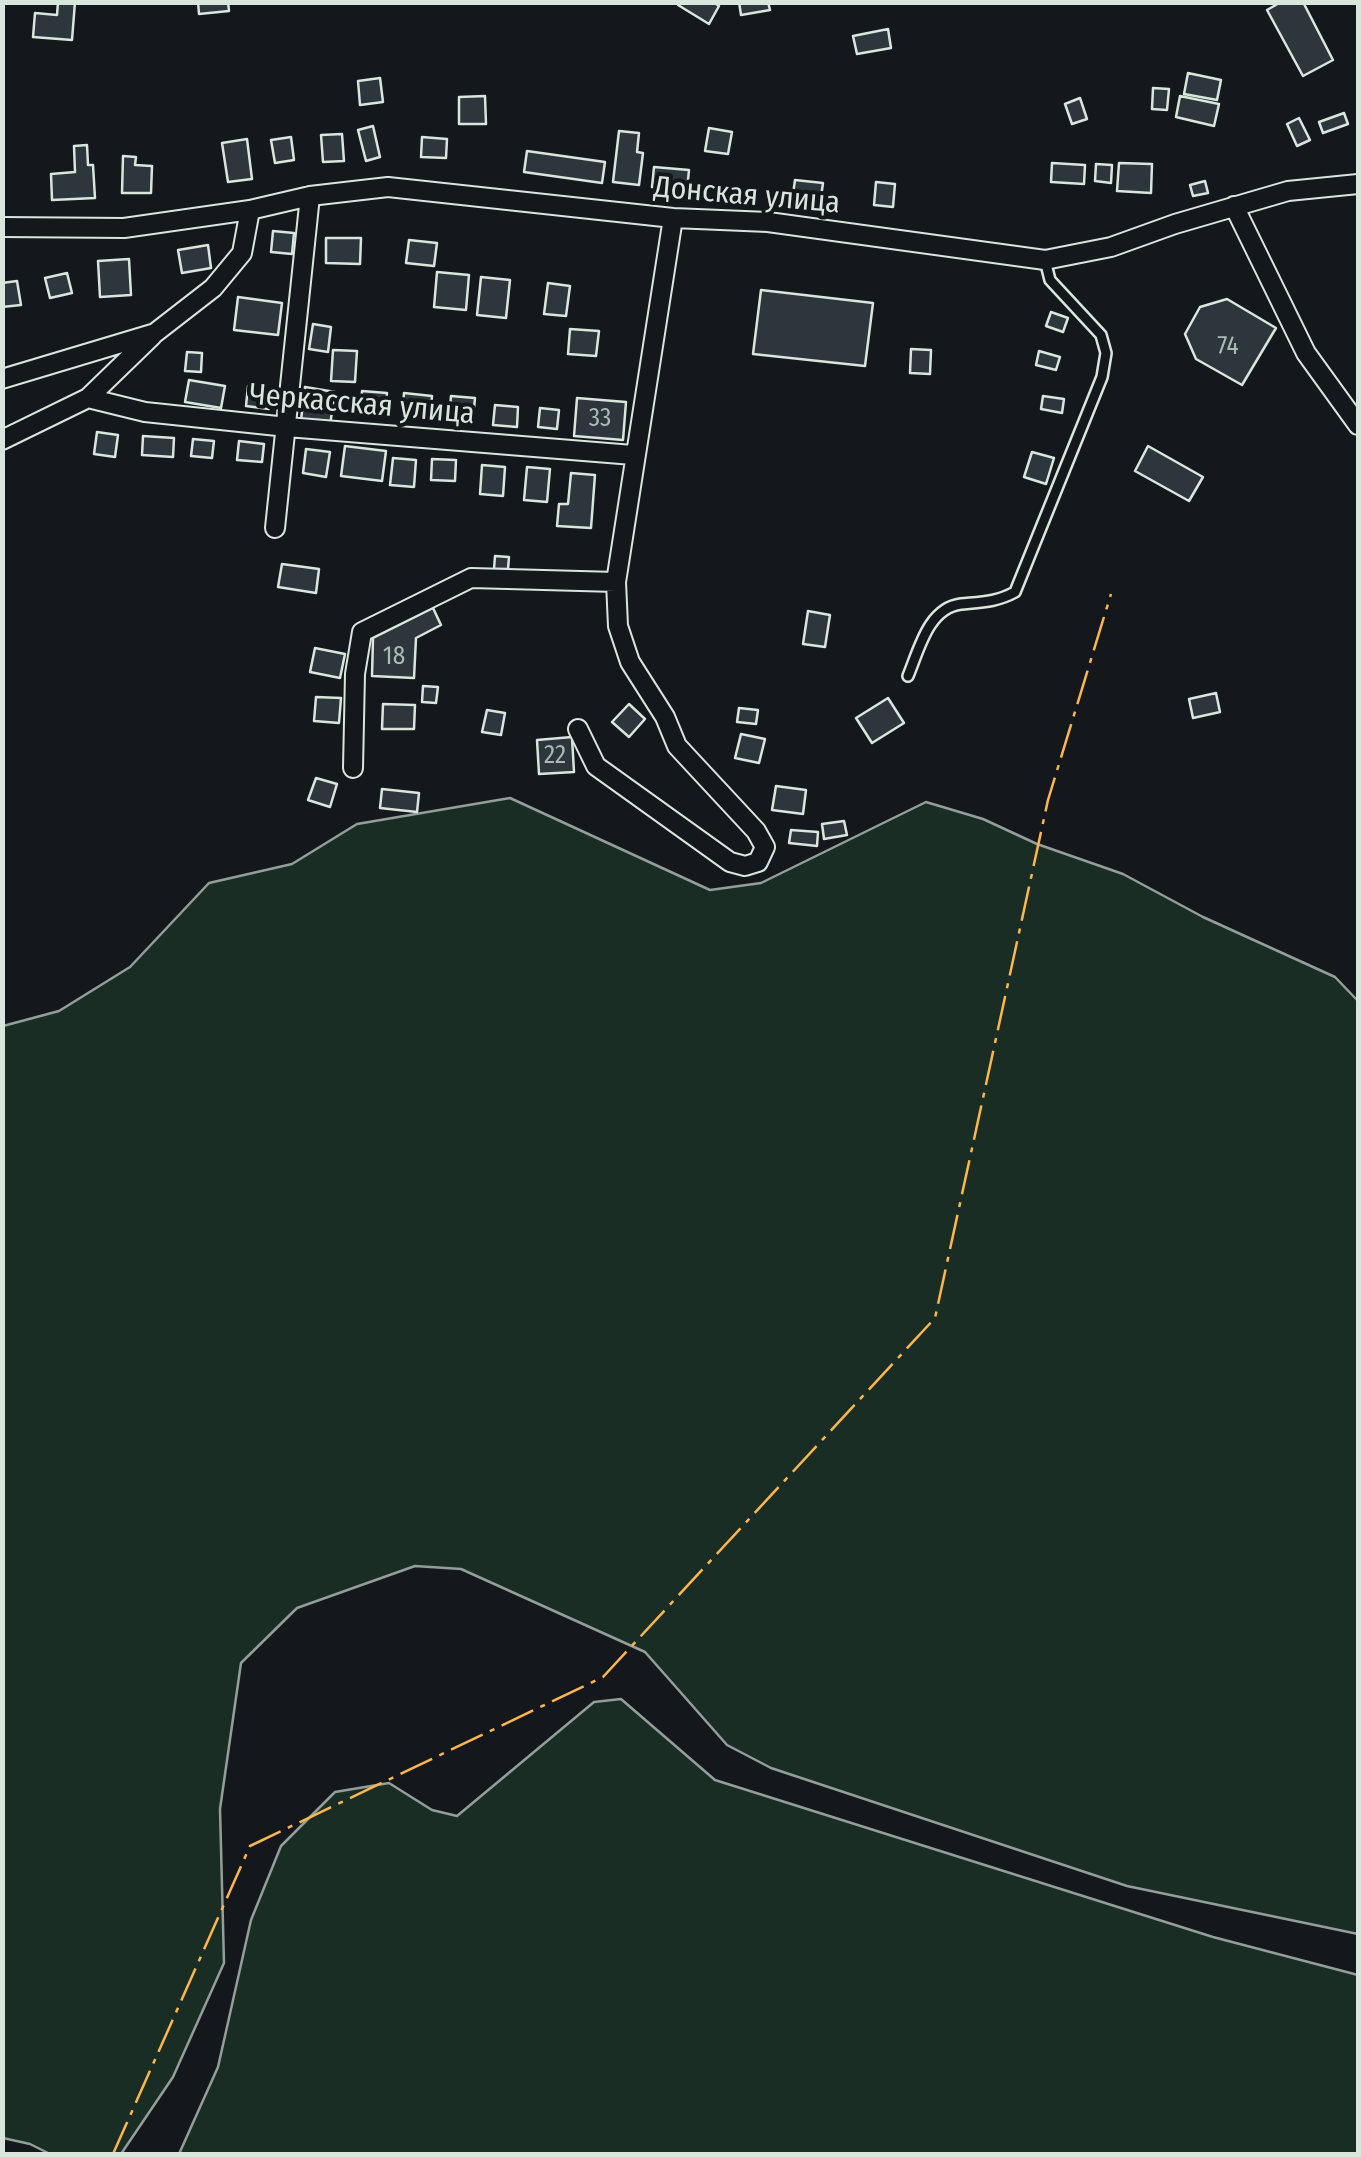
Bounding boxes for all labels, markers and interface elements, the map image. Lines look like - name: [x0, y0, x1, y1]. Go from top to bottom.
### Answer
- street label: Донская улица: [652, 170, 842, 222]
- house number: 74: [1217, 332, 1239, 362]
- street label: Черкасская улица: [248, 377, 476, 433]
- house number: 33: [589, 404, 611, 434]
- house number: 18: [383, 642, 405, 672]
- house number: 22: [544, 741, 566, 771]

